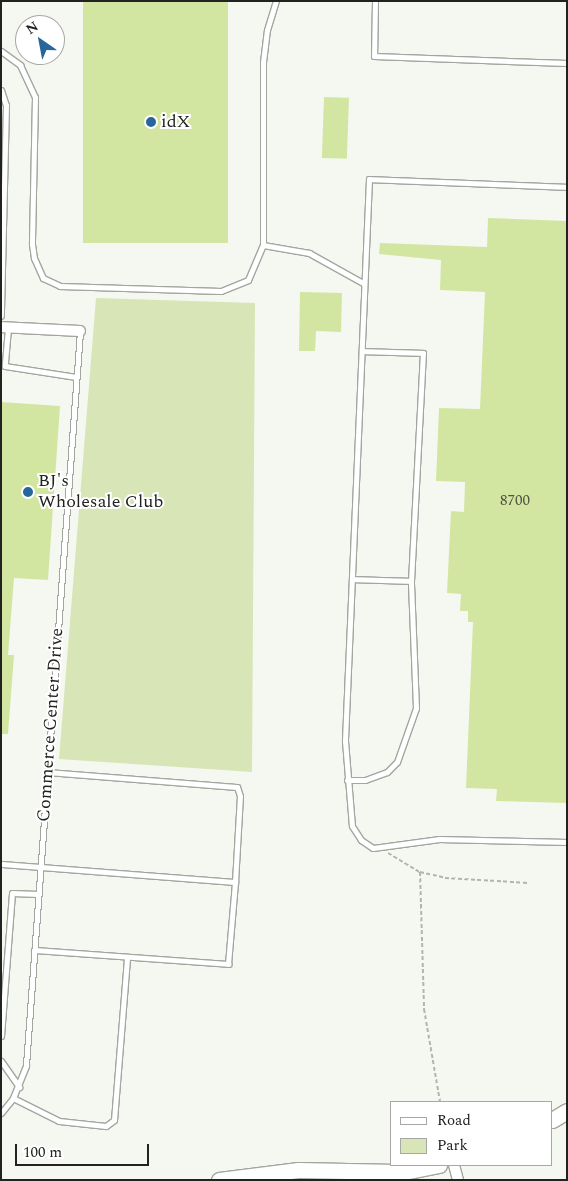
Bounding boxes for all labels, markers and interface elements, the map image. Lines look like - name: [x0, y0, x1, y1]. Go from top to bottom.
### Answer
- north arrow: [15, 15, 65, 65]
- text: N: [22, 16, 43, 40]
- place label: idX: [161, 111, 190, 133]
- marker: idX: [145, 116, 157, 128]
- place label: BJ's Wholesale Club: [38, 471, 163, 514]
- marker: BJ's Wholesale Club: [22, 486, 34, 498]
- house number: 8700: [500, 492, 530, 510]
- street label: Commerce Center Drive: [33, 627, 69, 823]
- legend: [390, 1101, 553, 1166]
- text: Road: [437, 1109, 471, 1132]
- scale bar: [18, 1134, 151, 1166]
- text: Park: [437, 1134, 468, 1157]
- text: 100 m: [23, 1141, 62, 1164]

